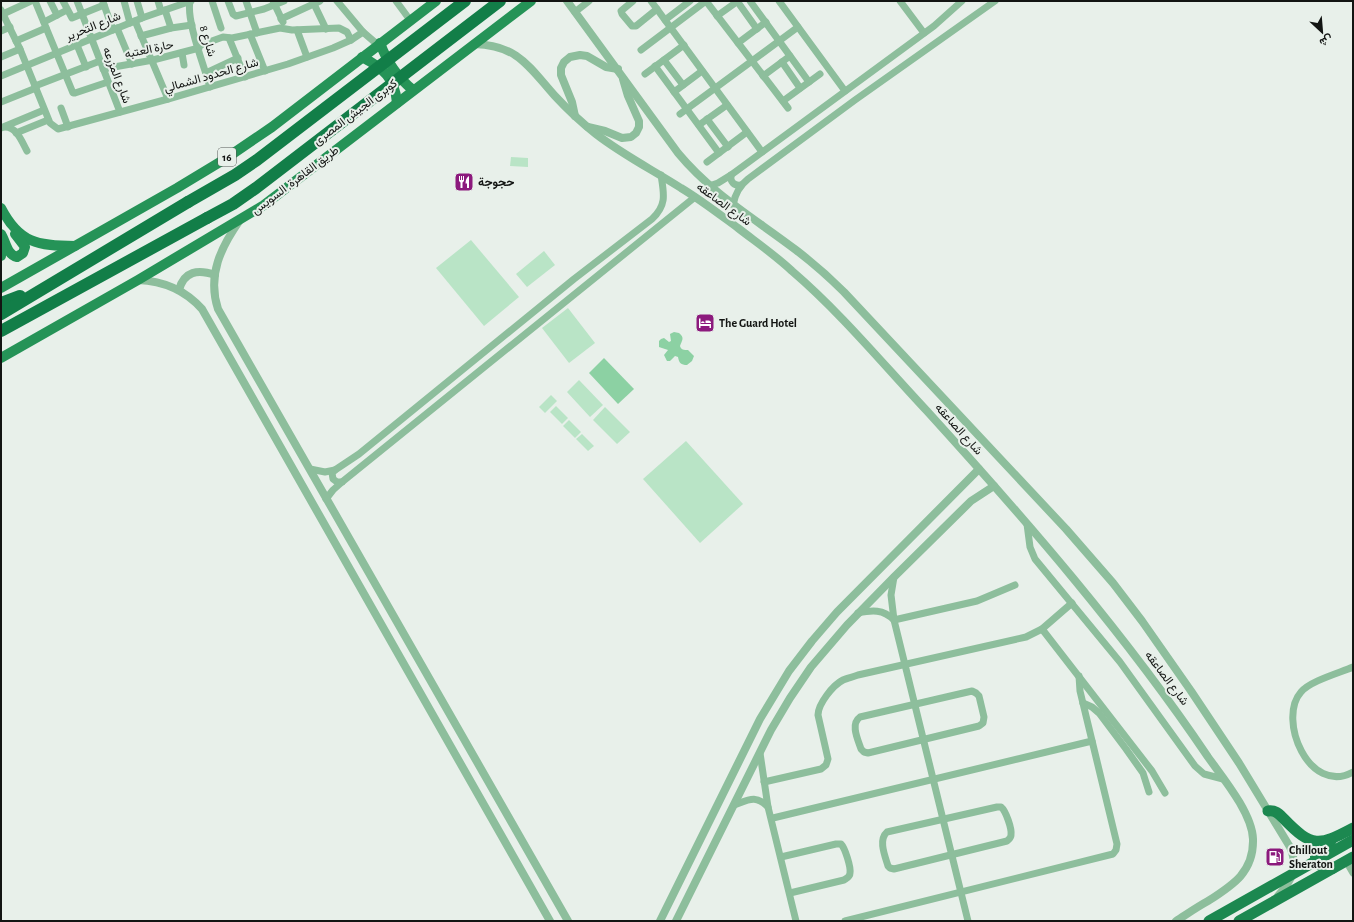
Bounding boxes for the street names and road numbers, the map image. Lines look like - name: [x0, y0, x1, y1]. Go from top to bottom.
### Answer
- street label: شارع التحرير: [63, 10, 123, 46]
- street label: شارع 8: [195, 24, 218, 59]
- street label: حارة العتبه: [123, 38, 175, 62]
- street label: شارع المزرعه: [98, 45, 133, 106]
- street label: شارع الحدود الشمالي: [162, 56, 261, 98]
- street label: كوبرى الجيش المصرى: [311, 77, 400, 149]
- street label: طريق القاهرة, السويس: [249, 143, 342, 218]
- road number: 16: [218, 148, 236, 166]
- street label: شارع الصاعقه: [693, 180, 754, 230]
- street label: شارع الصاعقه: [931, 401, 985, 459]
- street label: شارع الصاعقه: [1140, 649, 1191, 709]

